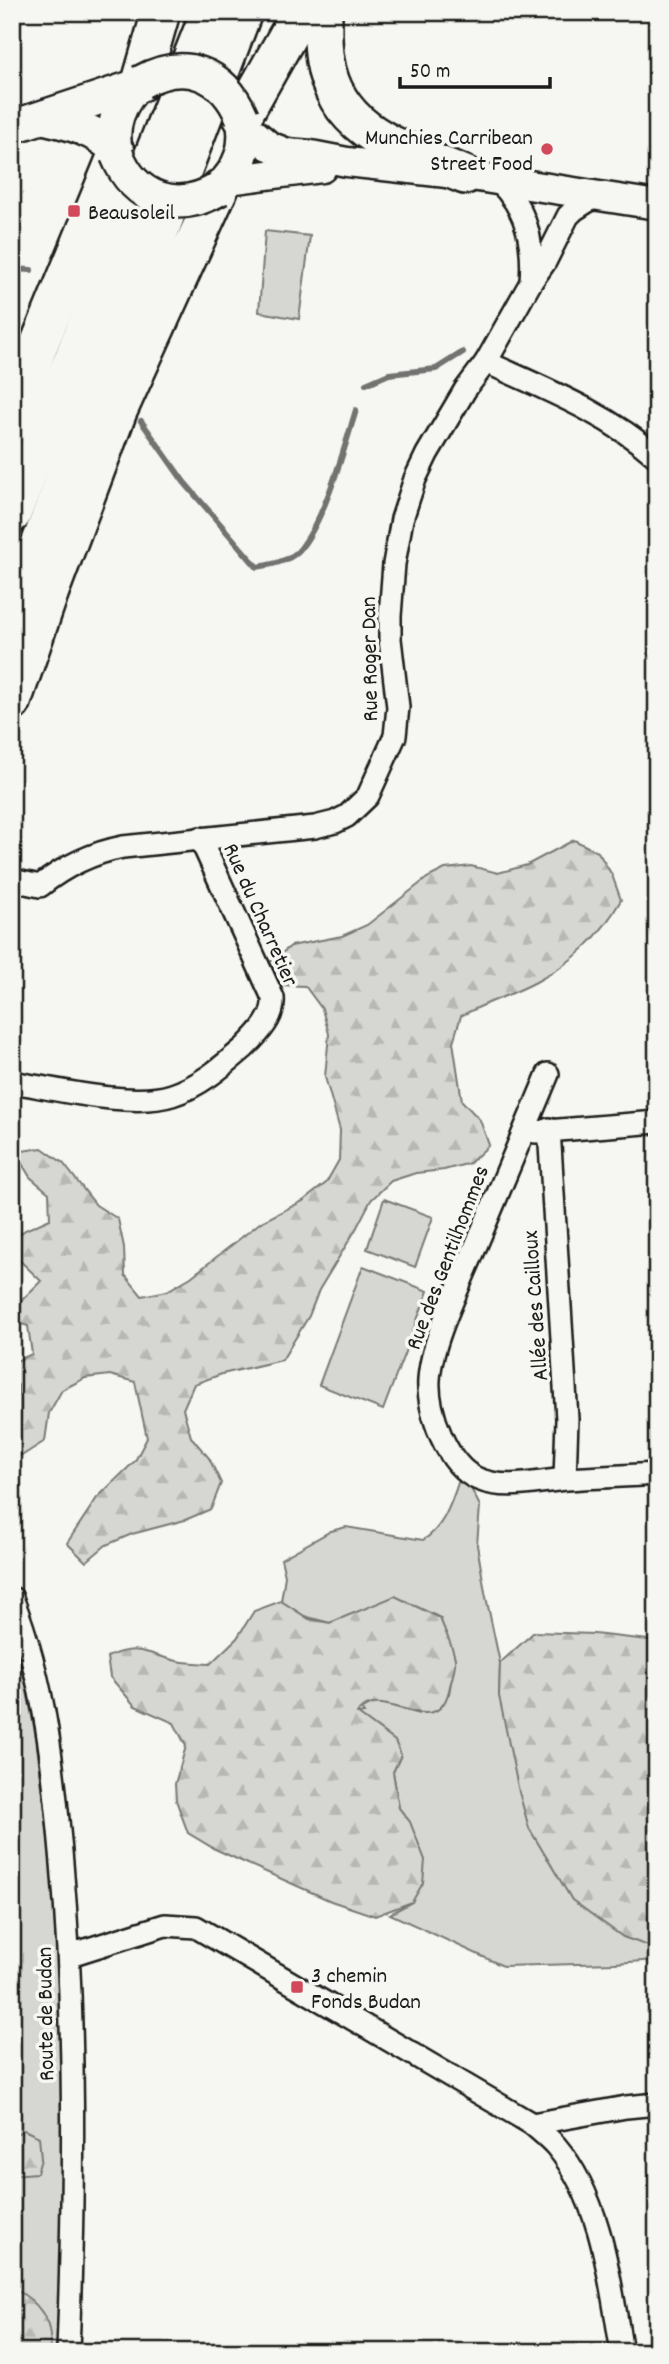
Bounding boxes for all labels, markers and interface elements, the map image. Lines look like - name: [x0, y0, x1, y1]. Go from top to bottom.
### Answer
- scale bar: [400, 46, 550, 90]
- text: 50 m: [410, 58, 450, 88]
- place label: Munchies Carribean Street Food: [365, 123, 533, 182]
- marker: Munchies Carribean Street Food: [539, 141, 555, 157]
- place label: Beausoleil: [88, 198, 175, 231]
- marker: Beausoleil: [66, 203, 82, 219]
- street label: Rue Roger Dan: [354, 596, 389, 722]
- street label: Rue du Charretier: [212, 839, 305, 993]
- street label: Rue des Gentilhommes: [399, 1161, 500, 1355]
- street label: Allée des Cailloux: [516, 1229, 559, 1382]
- street label: Route de Budan: [30, 1946, 65, 2081]
- place label: 3 chemin Fonds Budan: [311, 1961, 421, 2020]
- marker: 3 chemin Fonds Budan: [289, 1979, 305, 1995]

